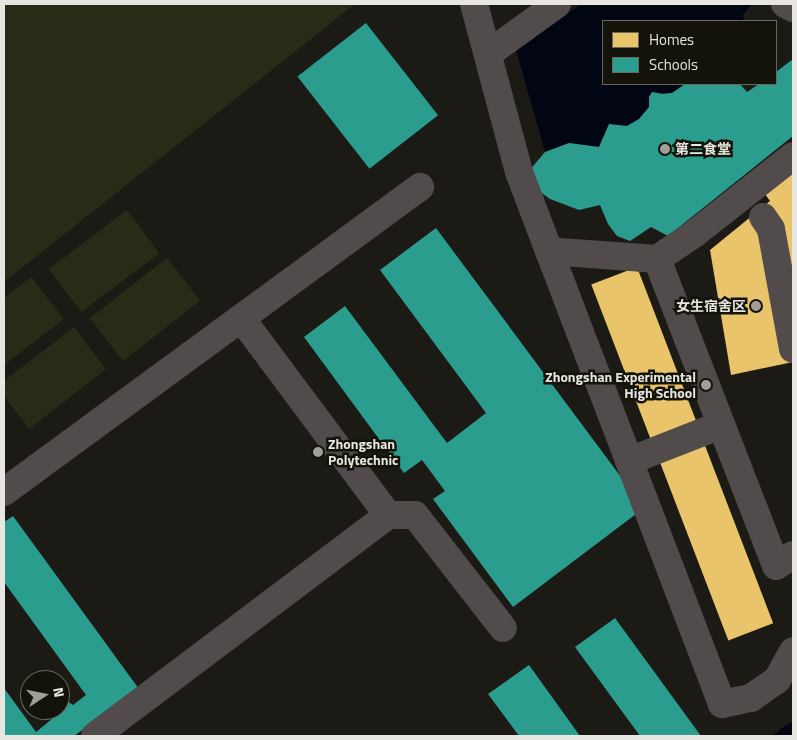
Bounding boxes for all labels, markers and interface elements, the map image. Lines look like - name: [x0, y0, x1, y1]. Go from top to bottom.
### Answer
- legend: [602, 20, 777, 85]
- text: Homes: [649, 28, 694, 51]
- text: Schools: [649, 53, 698, 76]
- place label: 第二食堂: [675, 141, 731, 157]
- marker: 第二食堂: [659, 143, 671, 155]
- place label: 女生宿舍区: [676, 298, 746, 314]
- marker: 女生宿舍区: [750, 300, 762, 312]
- place label: Zhongshan Experimental High School: [545, 369, 696, 402]
- marker: Zhongshan Experimental High School: [700, 379, 712, 391]
- place label: Zhongshan Polytechnic: [328, 436, 398, 468]
- marker: Zhongshan Polytechnic: [312, 446, 324, 458]
- north arrow: [20, 670, 70, 720]
- text: N: [48, 685, 70, 699]

